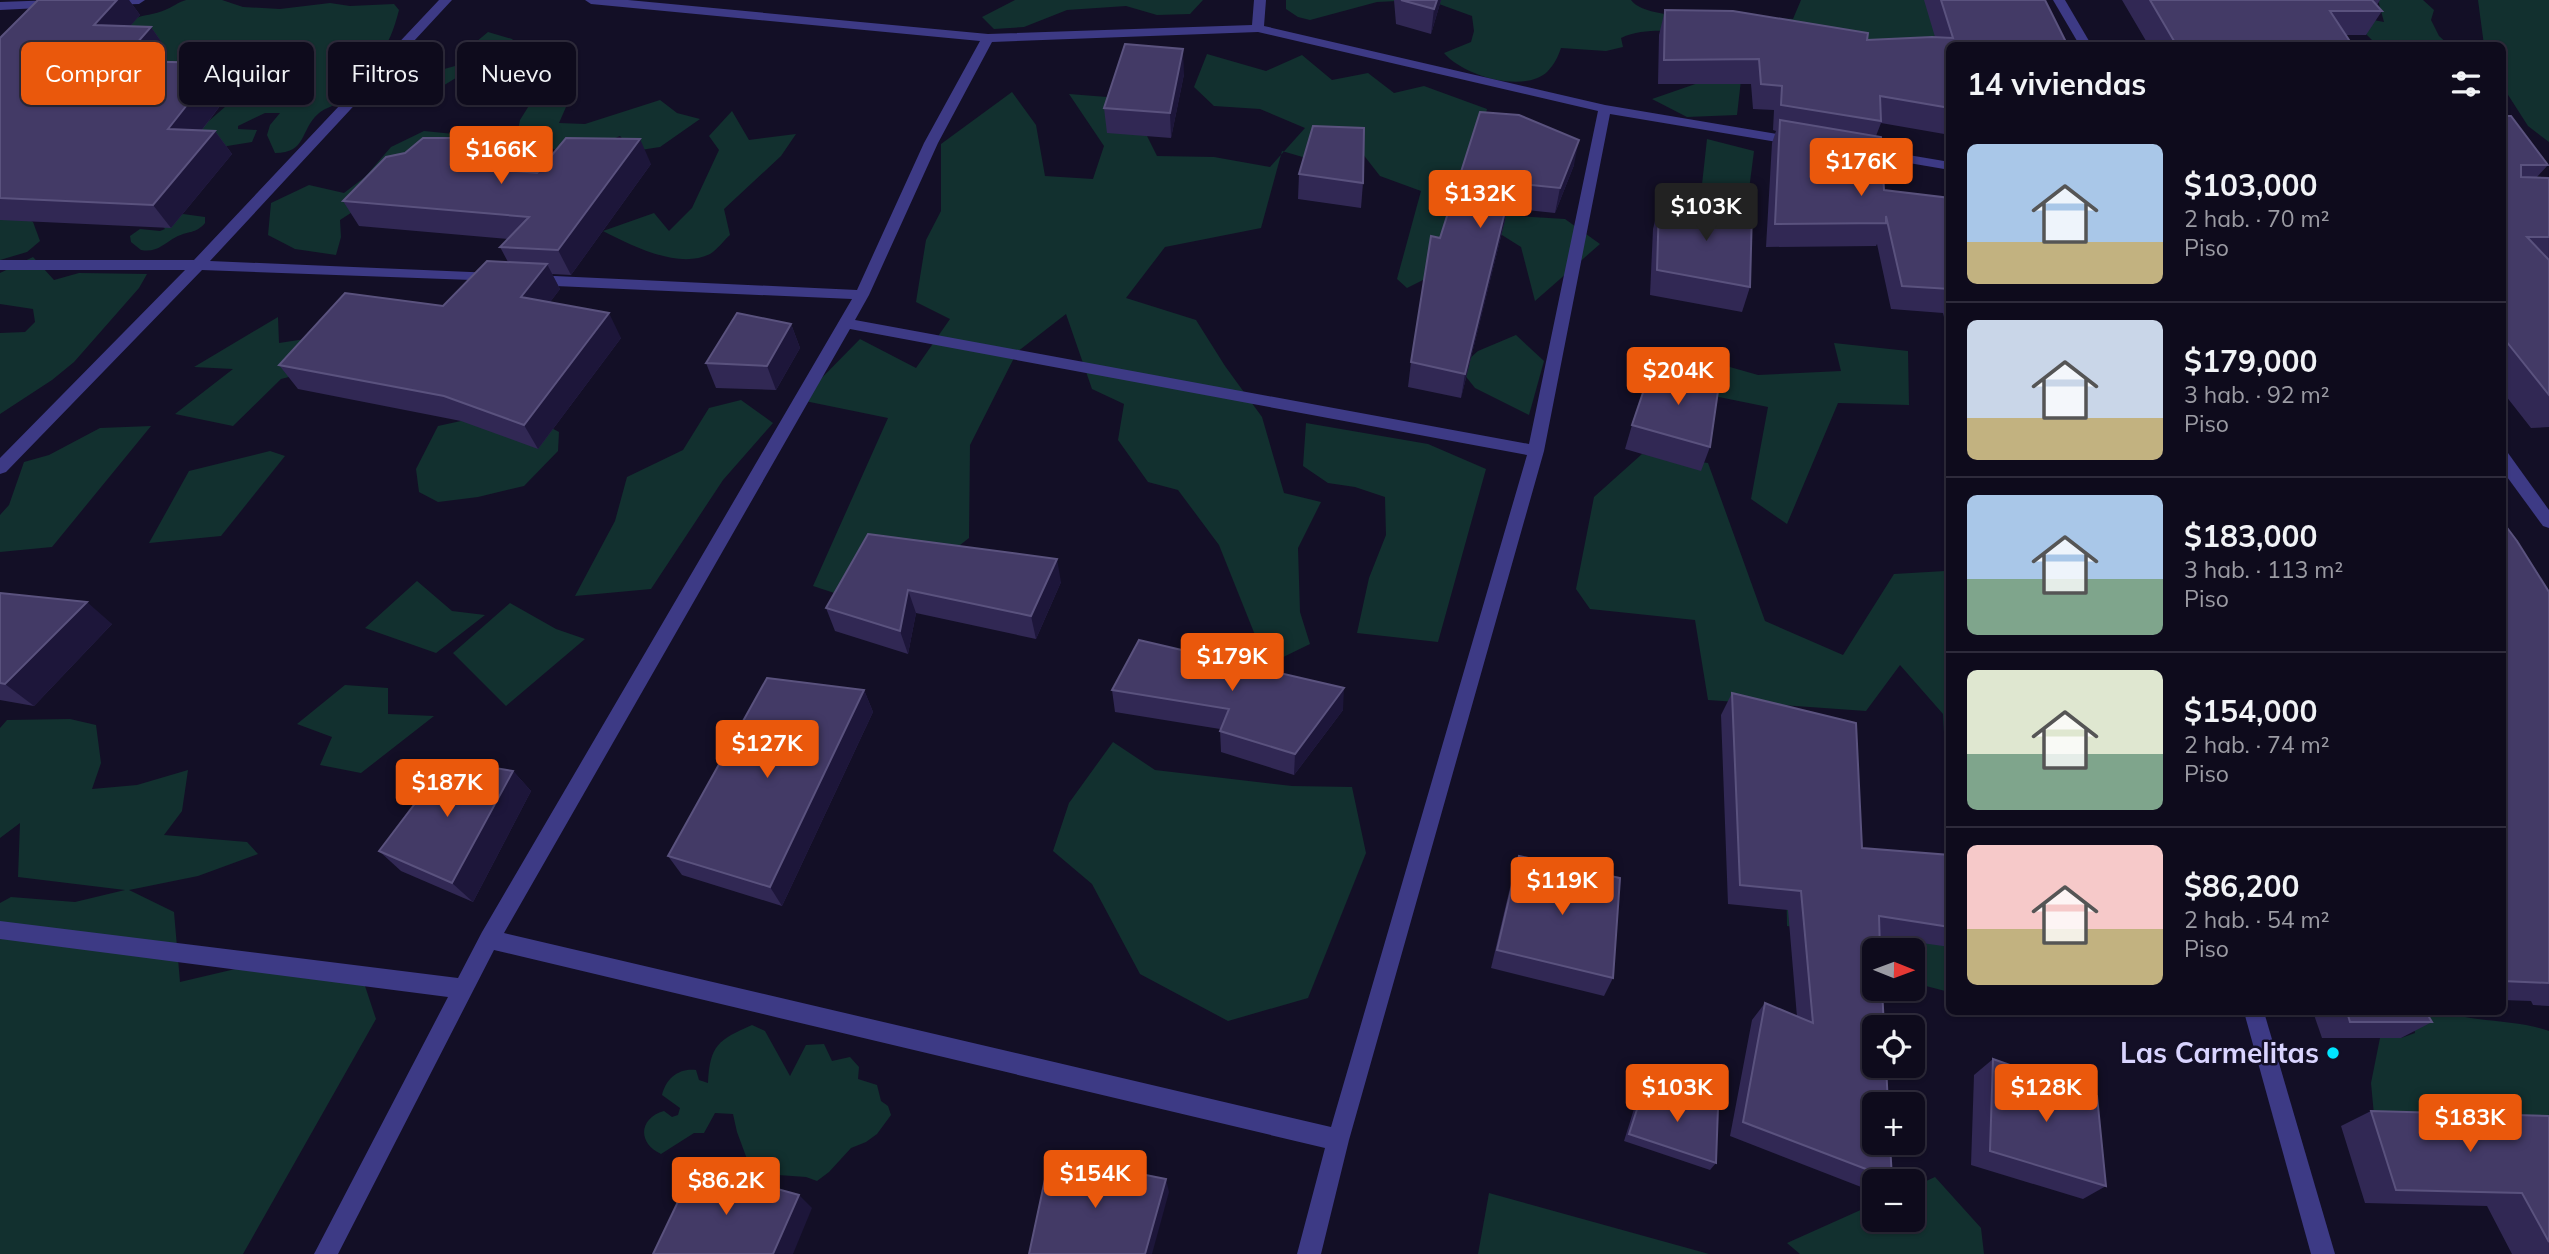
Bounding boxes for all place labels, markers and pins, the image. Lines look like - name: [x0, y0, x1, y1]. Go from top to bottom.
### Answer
- pin: $166K: [452, 127, 550, 186]
- pin: $176K: [1812, 138, 1910, 198]
- pin: $132K: [1431, 170, 1529, 230]
- pin: $103K: [1657, 184, 1755, 243]
- pin: $204K: [1629, 348, 1727, 407]
- pin: $179K: [1183, 634, 1281, 693]
- pin: $127K: [718, 720, 816, 780]
- pin: $187K: [398, 760, 496, 819]
- pin: $119K: [1513, 858, 1611, 917]
- place label: Las Carmelitas: [2120, 1035, 2319, 1070]
- marker: Las Carmelitas: [2325, 1045, 2341, 1061]
- pin: $103K: [1628, 1064, 1726, 1124]
- pin: $128K: [1997, 1064, 2095, 1124]
- pin: $183K: [2421, 1094, 2519, 1154]
- pin: $154K: [1046, 1150, 1144, 1210]
- pin: $86.2K: [669, 1158, 783, 1217]

